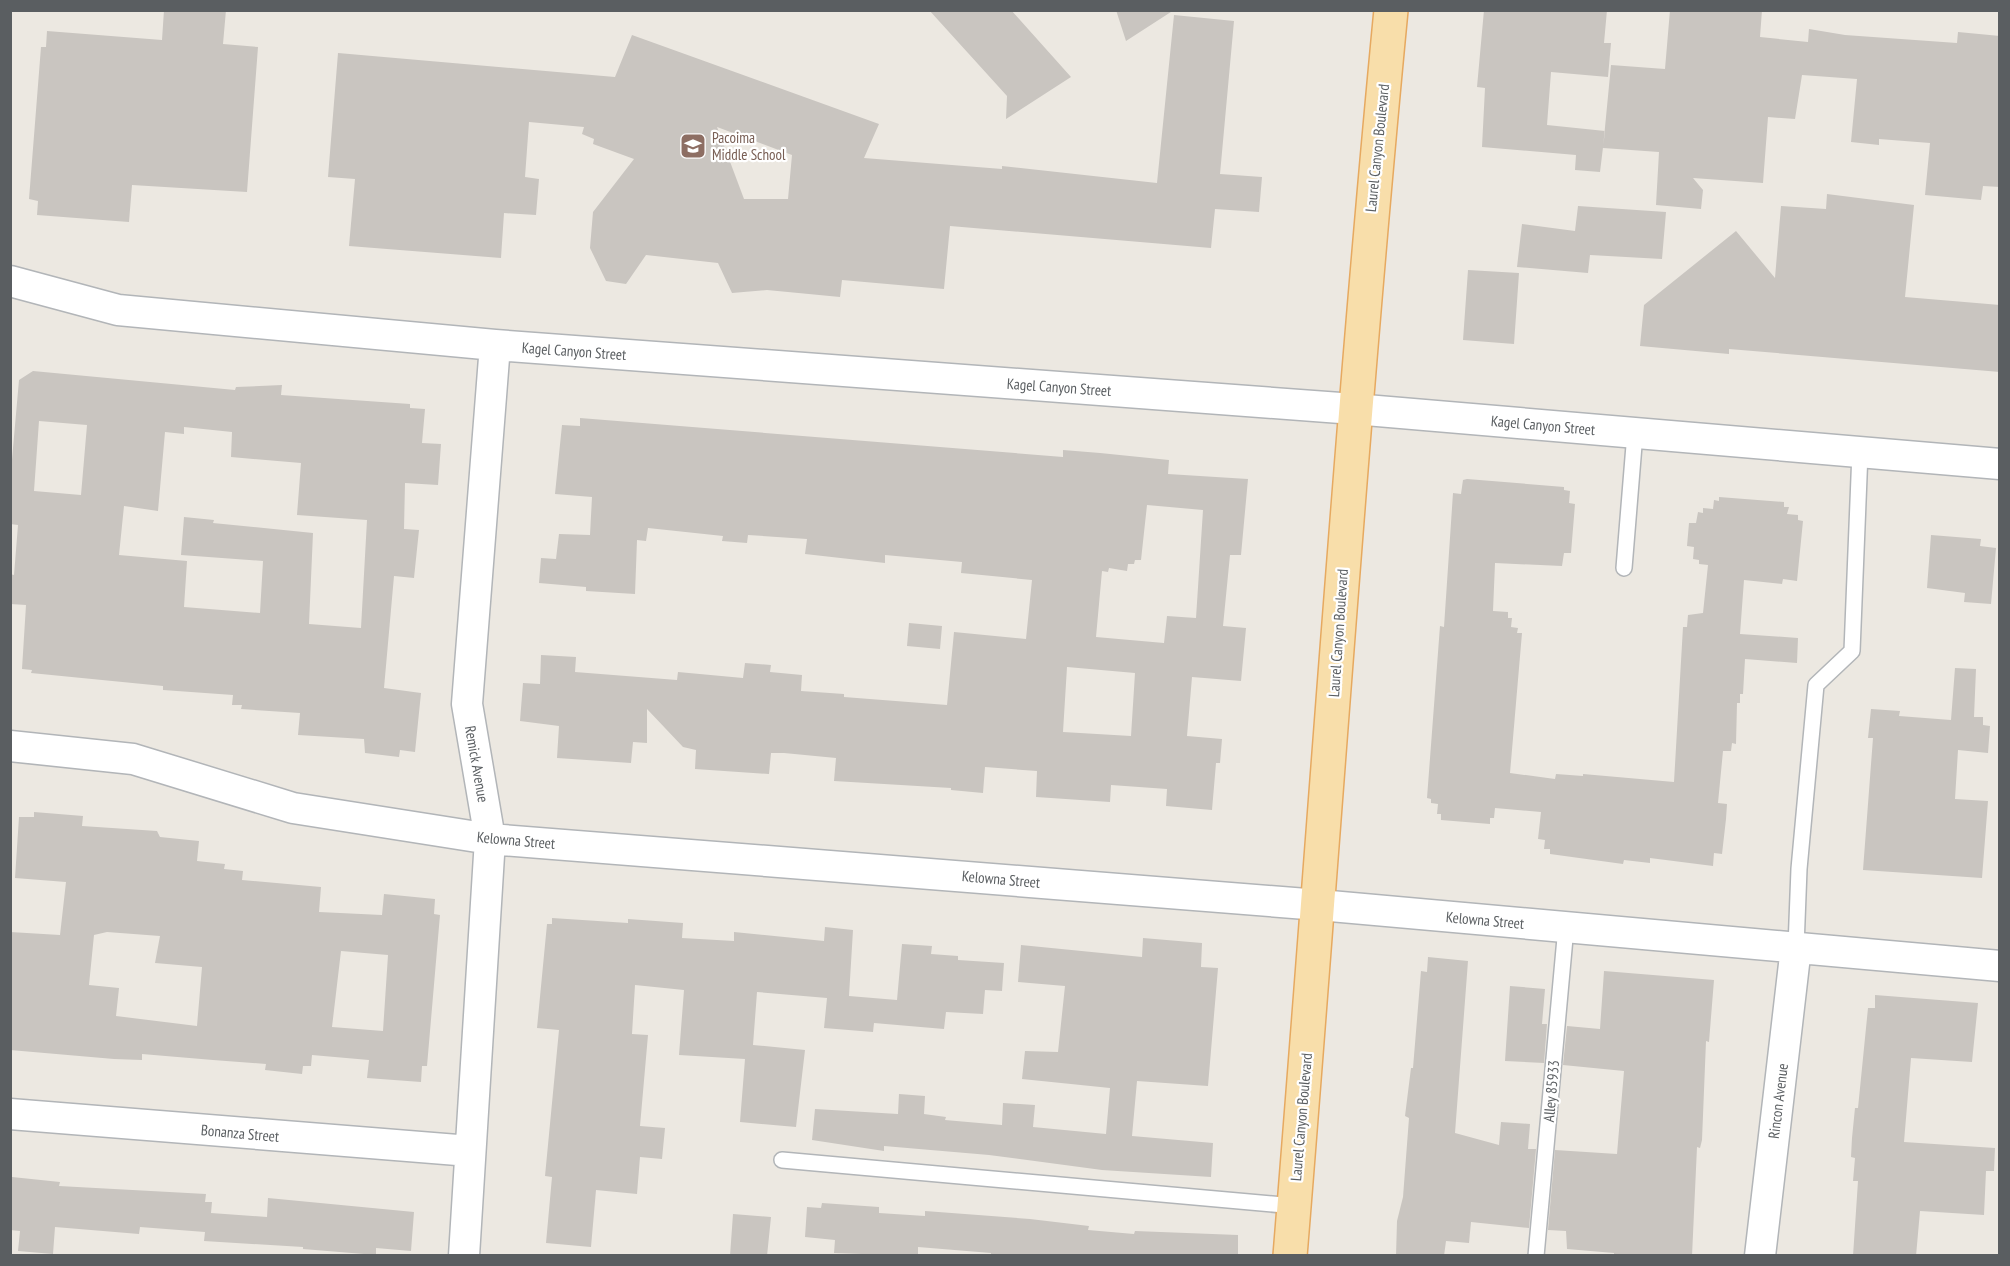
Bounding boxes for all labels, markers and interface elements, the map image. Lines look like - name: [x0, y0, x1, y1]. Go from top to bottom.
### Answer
- street label: Laurel Canyon Boulevard: [1361, 83, 1393, 213]
- place label: Pacoima Middle School: [712, 128, 786, 164]
- school or university icon: Pacoima Middle School: [678, 131, 708, 161]
- street label: Kagel Canyon Street: [521, 338, 627, 364]
- street label: Kagel Canyon Street: [1006, 374, 1112, 400]
- street label: Kagel Canyon Street: [1490, 411, 1596, 439]
- street label: Laurel Canyon Boulevard: [1324, 568, 1352, 698]
- street label: Remick Avenue: [461, 724, 493, 804]
- street label: Kelowna Street: [476, 827, 556, 853]
- street label: Kelowna Street: [961, 866, 1041, 892]
- street label: Kelowna Street: [1445, 907, 1525, 933]
- street label: Laurel Canyon Boulevard: [1286, 1052, 1316, 1182]
- street label: Alley 85933: [1539, 1059, 1563, 1123]
- street label: Rincon Avenue: [1764, 1062, 1792, 1140]
- street label: Bonanza Street: [200, 1120, 280, 1146]

